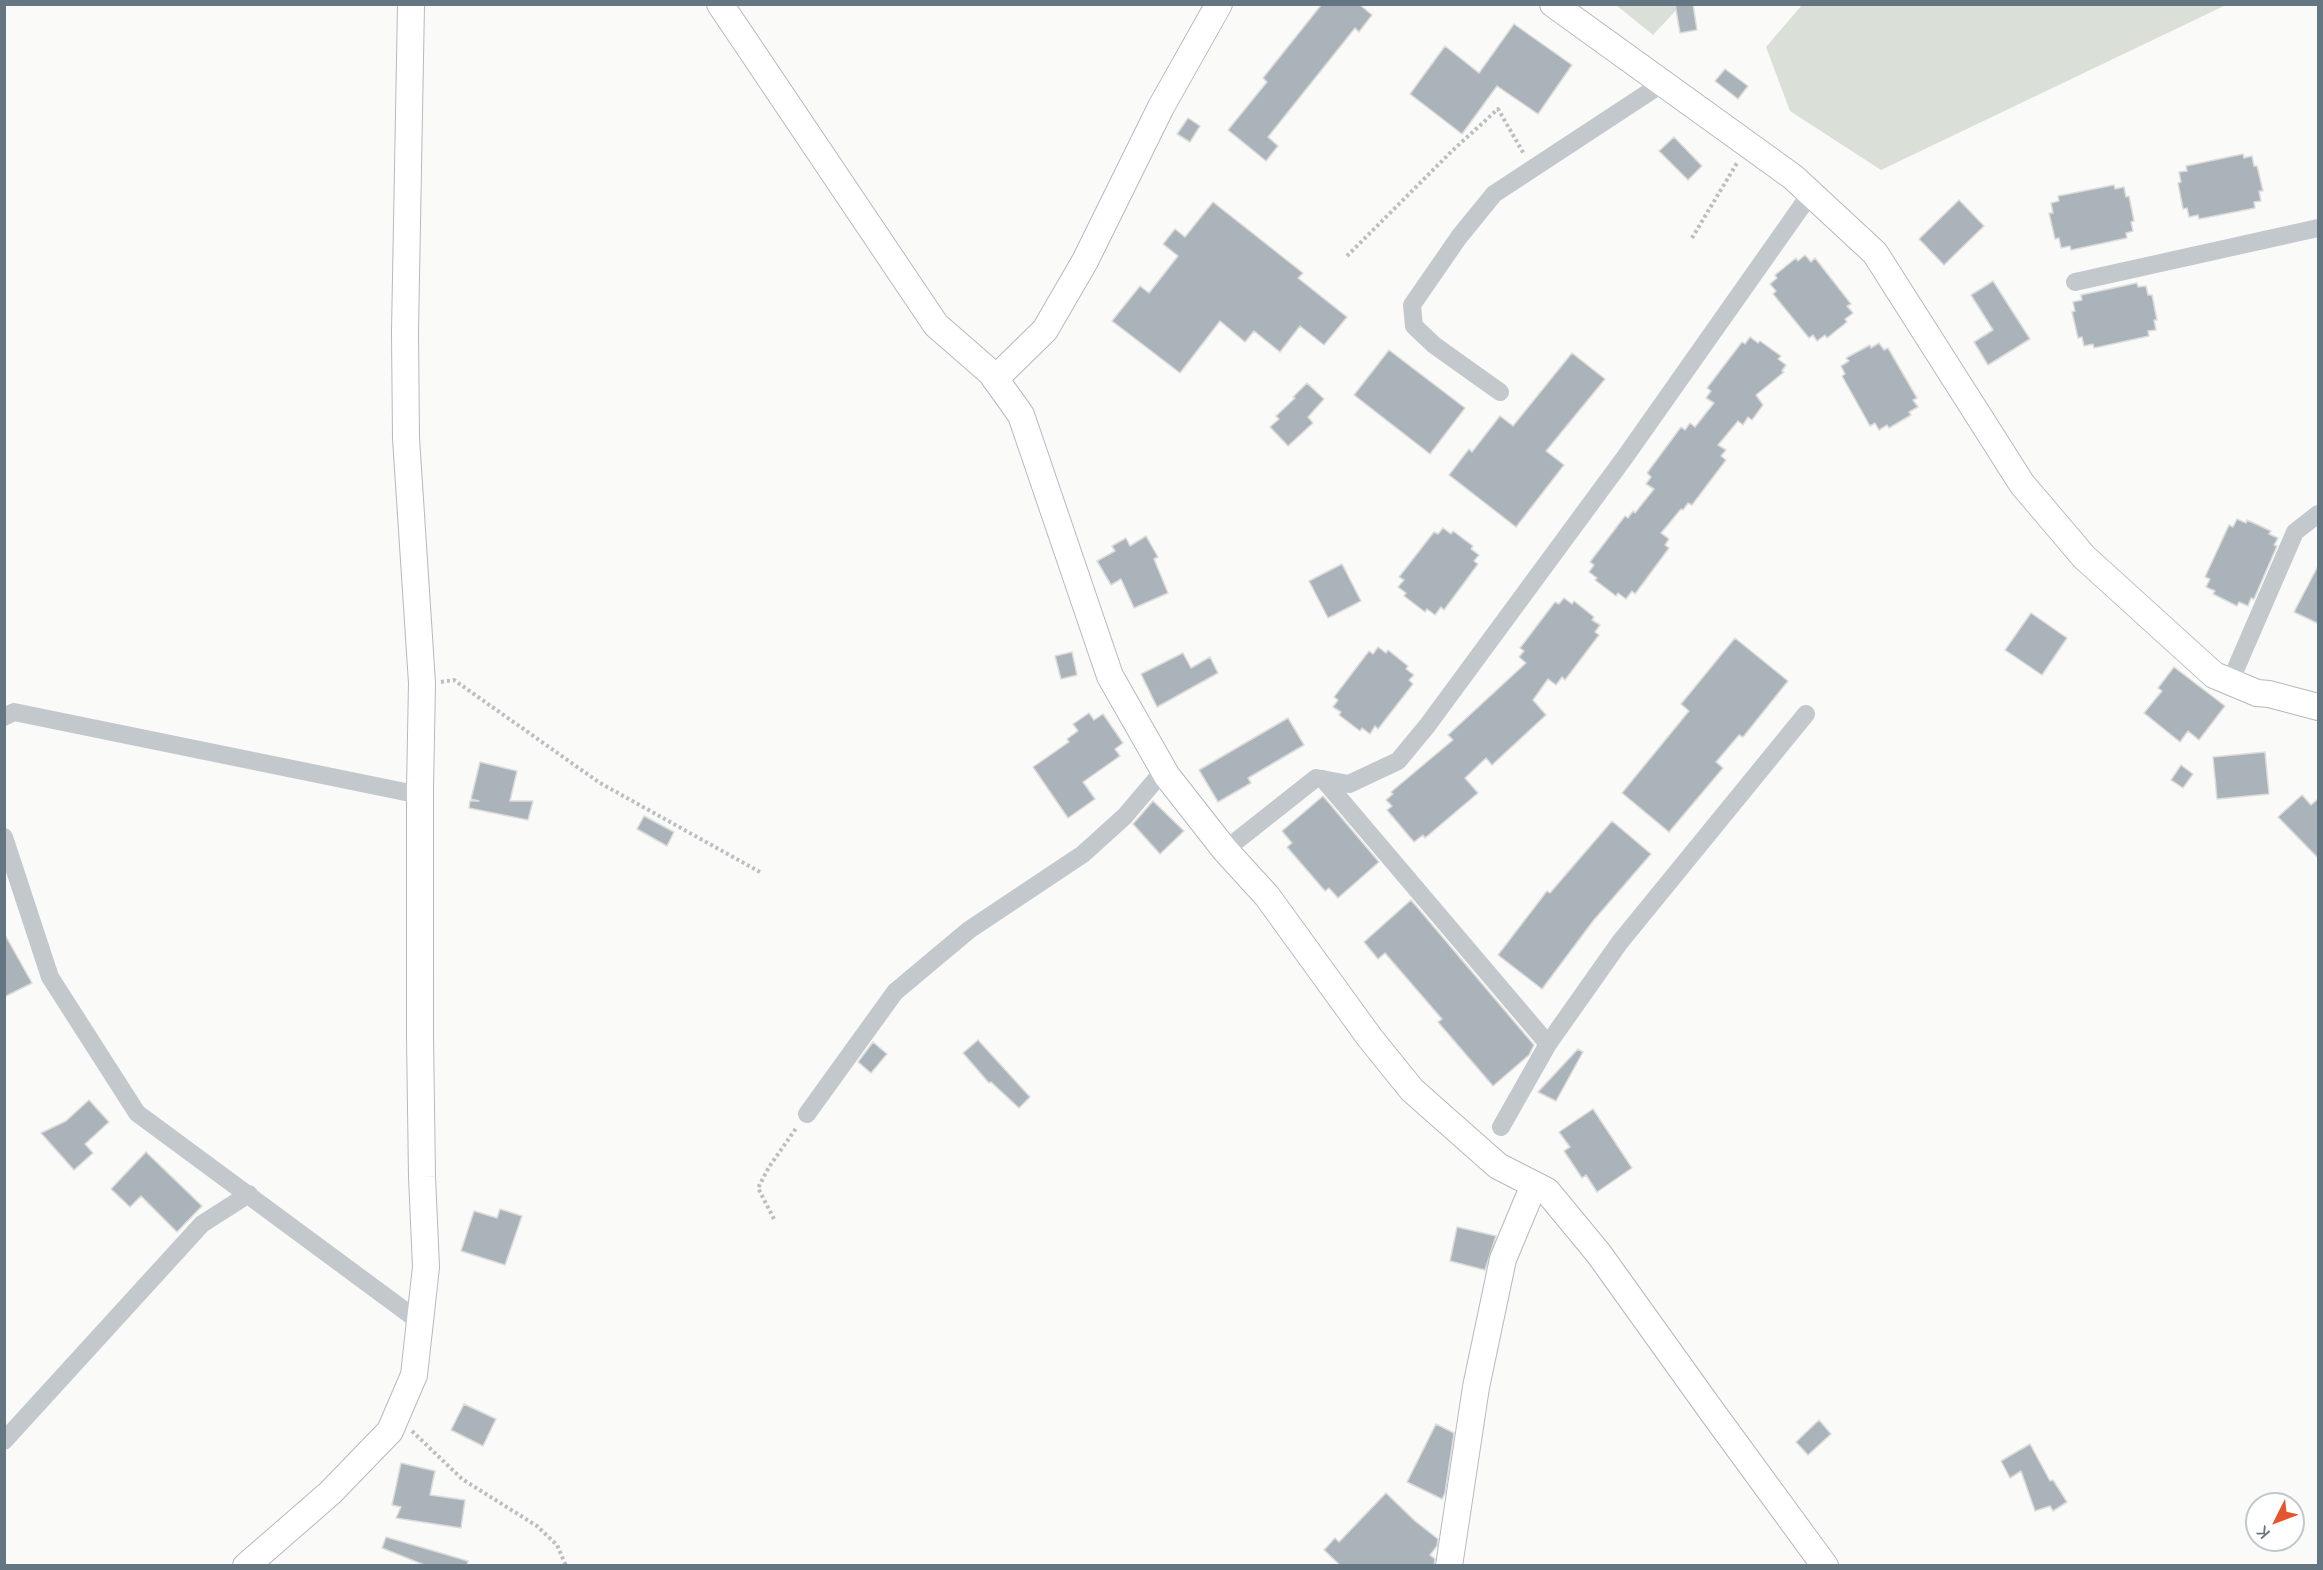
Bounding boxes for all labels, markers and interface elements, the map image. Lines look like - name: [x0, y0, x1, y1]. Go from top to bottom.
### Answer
- north arrow: [2245, 1492, 2305, 1552]
- text: K: [2251, 1522, 2275, 1544]

